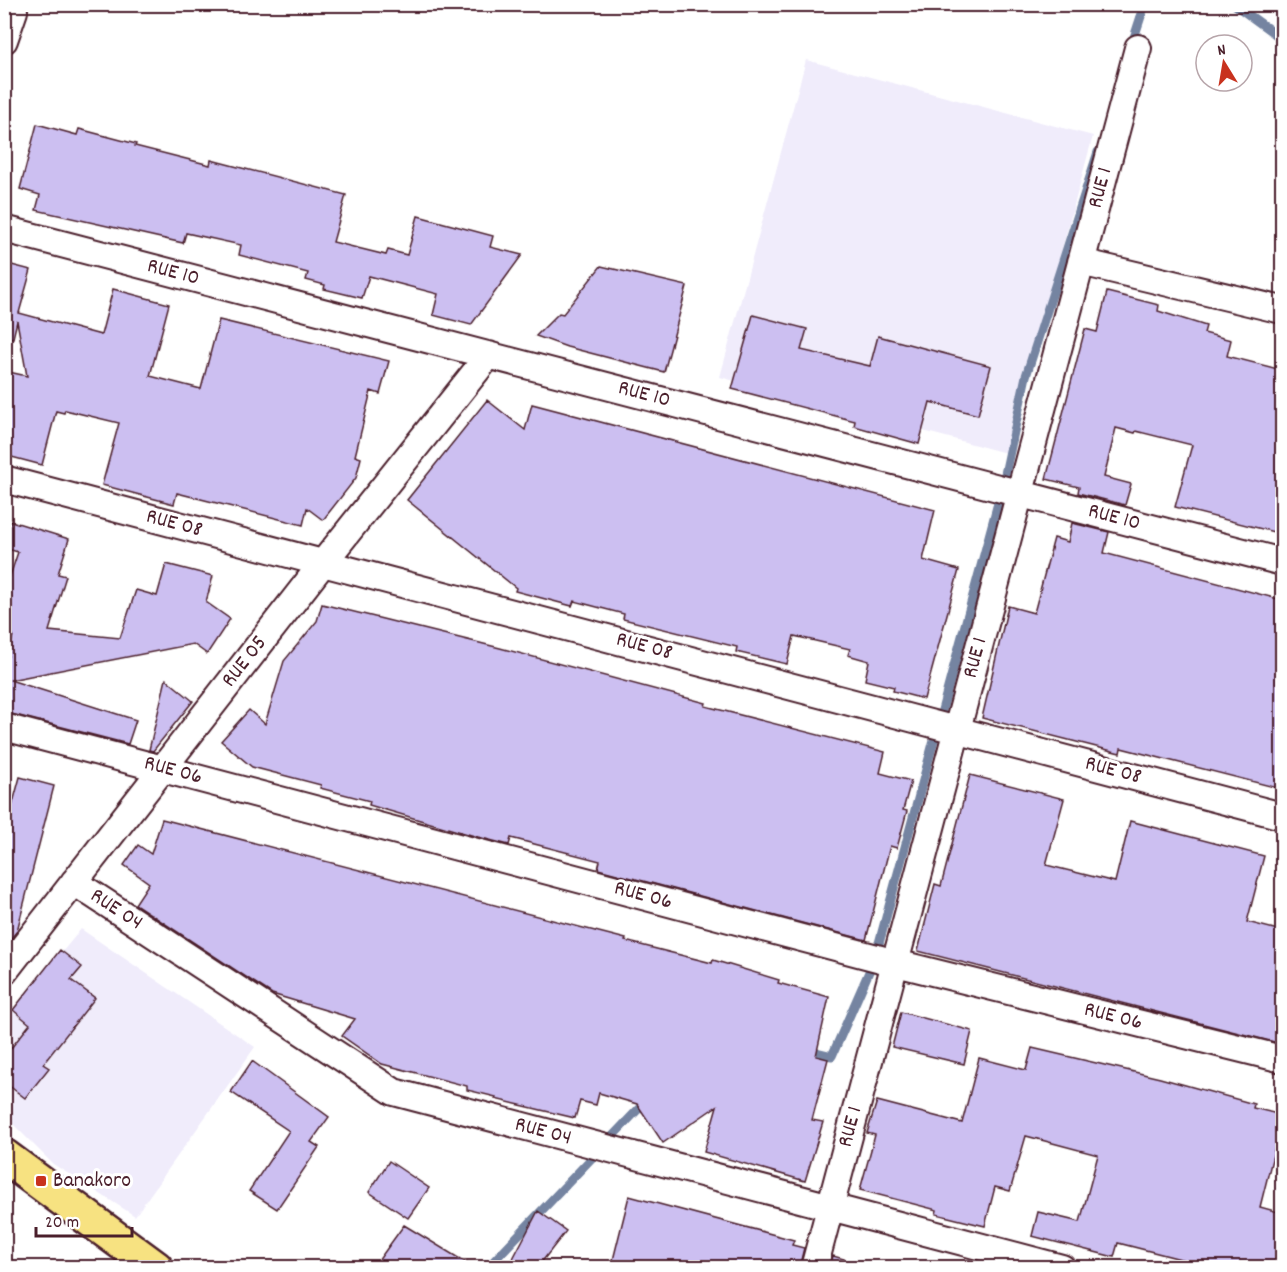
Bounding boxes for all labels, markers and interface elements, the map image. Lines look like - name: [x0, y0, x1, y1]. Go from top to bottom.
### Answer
- north arrow: [1194, 33, 1254, 93]
- text: N: [1216, 39, 1228, 63]
- street label: RUE 1: [1081, 164, 1121, 212]
- street label: RUE 10: [143, 251, 203, 295]
- street label: RUE 10: [614, 373, 674, 417]
- street label: RUE 10: [1084, 496, 1144, 540]
- street label: RUE 08: [142, 502, 206, 546]
- street label: RUE 08: [612, 625, 676, 669]
- street label: RUE 05: [215, 629, 275, 695]
- street label: RUE 1: [956, 634, 996, 682]
- street label: RUE 06: [140, 748, 206, 794]
- street label: RUE 08: [1081, 749, 1145, 793]
- street label: RUE 06: [610, 873, 676, 919]
- street label: RUE 04: [83, 881, 149, 939]
- street label: RUE 06: [1081, 995, 1145, 1039]
- street label: RUE 1: [831, 1103, 871, 1151]
- street label: RUE 04: [511, 1110, 575, 1154]
- place label: Banakoro: [53, 1166, 131, 1197]
- marker: Banakoro: [34, 1174, 48, 1188]
- scale bar: [36, 1200, 132, 1238]
- text: 20 m: [45, 1211, 79, 1236]

